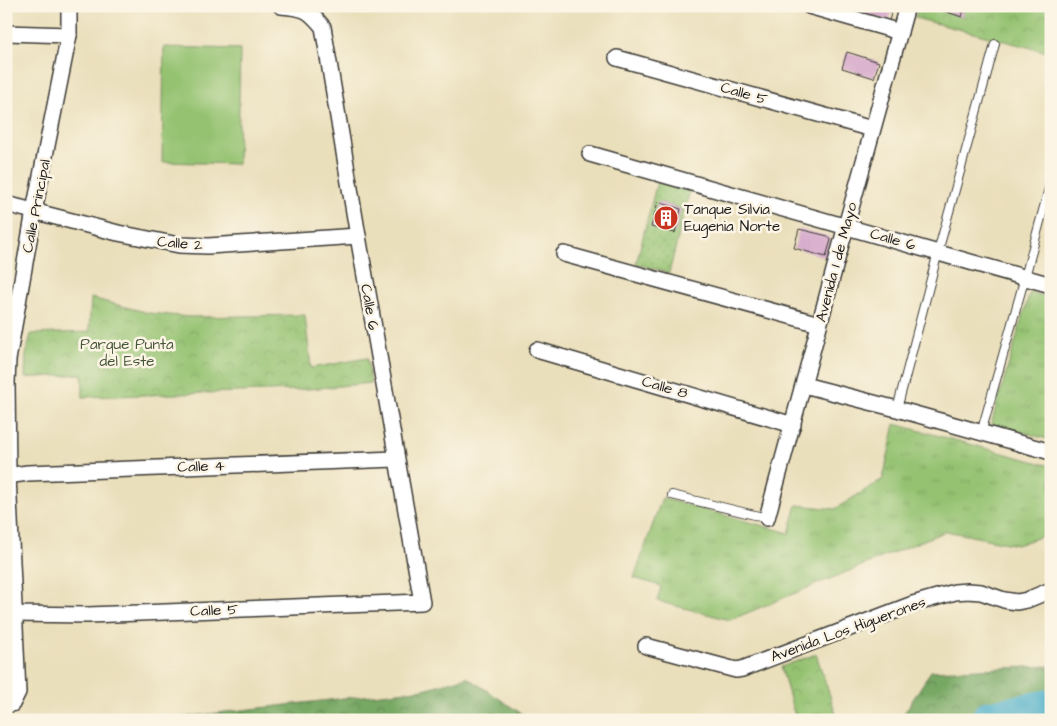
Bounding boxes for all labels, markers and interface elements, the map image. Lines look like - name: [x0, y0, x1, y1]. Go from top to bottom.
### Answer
- street label: Calle 5: [718, 77, 770, 110]
- street label: Calle Principal: [17, 158, 56, 255]
- place label: Tanque Silvia Eugenia Norte: [684, 199, 780, 238]
- street label: Avenida 1 de Mayo: [810, 199, 864, 325]
- building icon: Tanque Silvia Eugenia Norte: [653, 205, 679, 231]
- street label: Calle 6: [868, 223, 919, 256]
- street label: Calle 2: [156, 231, 204, 256]
- street label: Calle 6: [355, 282, 384, 332]
- park label: Parque Punta del Este: [80, 334, 174, 372]
- street label: Calle 8: [639, 371, 691, 404]
- street label: Calle 4: [177, 455, 225, 478]
- street label: Avenida Los Higuerones: [768, 591, 929, 668]
- street label: Calle 5: [190, 599, 239, 622]

